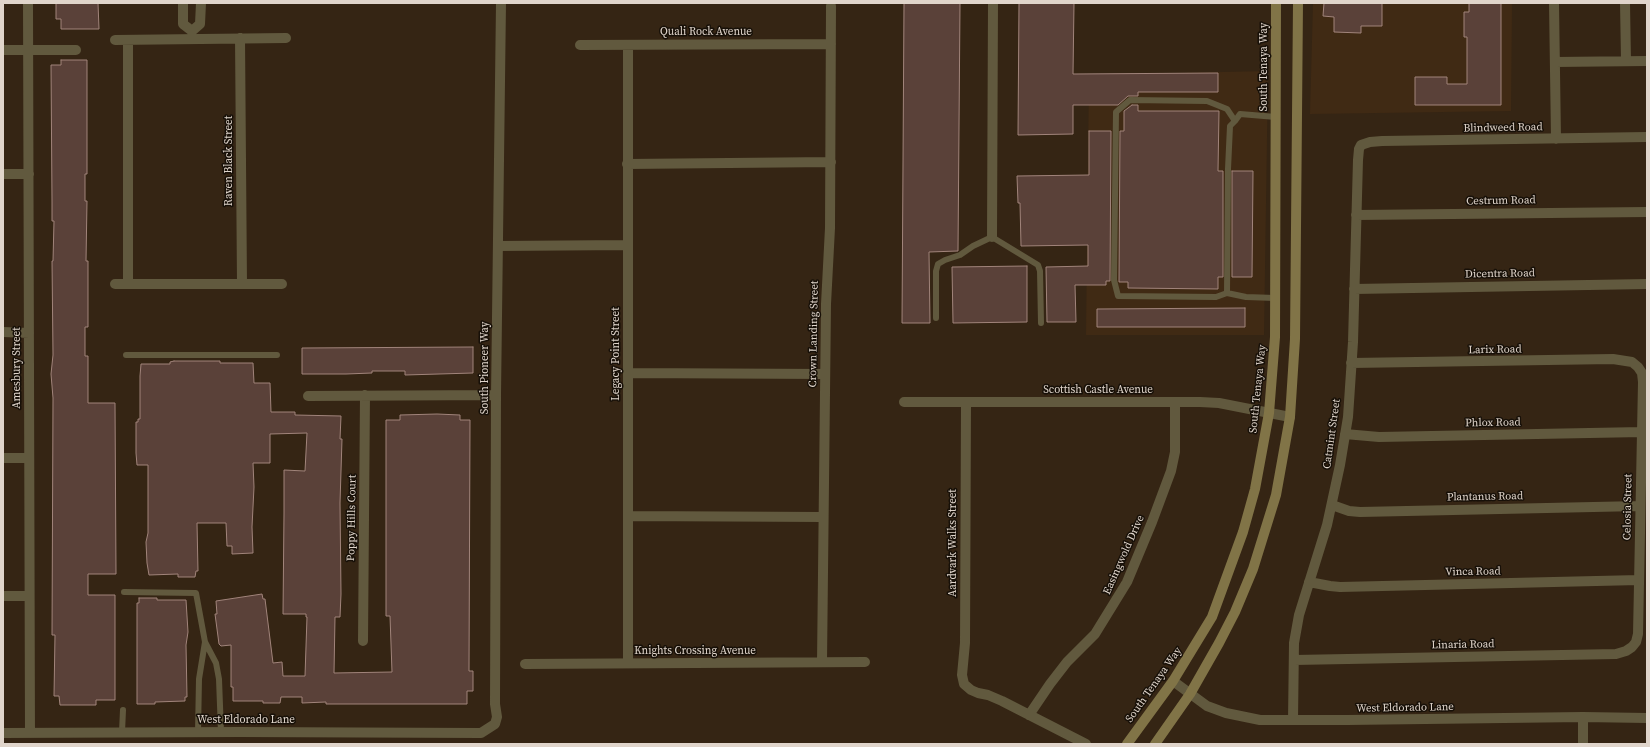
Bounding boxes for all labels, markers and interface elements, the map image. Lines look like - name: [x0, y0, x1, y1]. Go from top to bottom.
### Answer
- street label: South Tenaya Way: [1257, 23, 1271, 111]
- street label: Quali Rock Avenue: [660, 25, 752, 39]
- street label: Raven Black Street: [222, 116, 236, 206]
- street label: Blindweed Road: [1463, 121, 1543, 135]
- street label: Cestrum Road: [1466, 194, 1536, 208]
- street label: Dicentra Road: [1465, 267, 1535, 281]
- street label: Crown Landing Street: [806, 280, 822, 388]
- street label: Legacy Point Street: [609, 307, 623, 401]
- street label: South Pioneer Way: [478, 322, 492, 414]
- street label: Amesbury Street: [10, 327, 24, 409]
- street label: Larix Road: [1468, 343, 1522, 357]
- street label: South Tenaya Way: [1247, 344, 1269, 434]
- street label: Scottish Castle Avenue: [1043, 383, 1153, 397]
- street label: Catmint Street: [1321, 398, 1343, 470]
- street label: Phlox Road: [1465, 416, 1521, 430]
- street label: Celosia Street: [1621, 474, 1635, 540]
- street label: Poppy Hills Court: [345, 475, 359, 561]
- street label: Aardvark Walks Street: [946, 489, 960, 597]
- street label: Plantanus Road: [1447, 490, 1523, 504]
- street label: Easingwold Drive: [1101, 513, 1147, 597]
- street label: Vinca Road: [1445, 565, 1501, 579]
- street label: Linaria Road: [1431, 638, 1495, 652]
- street label: Knights Crossing Avenue: [634, 644, 756, 658]
- street label: South Tenaya Way: [1123, 645, 1185, 725]
- street label: West Eldorado Lane: [1356, 701, 1454, 715]
- street label: West Eldorado Lane: [197, 713, 295, 727]

